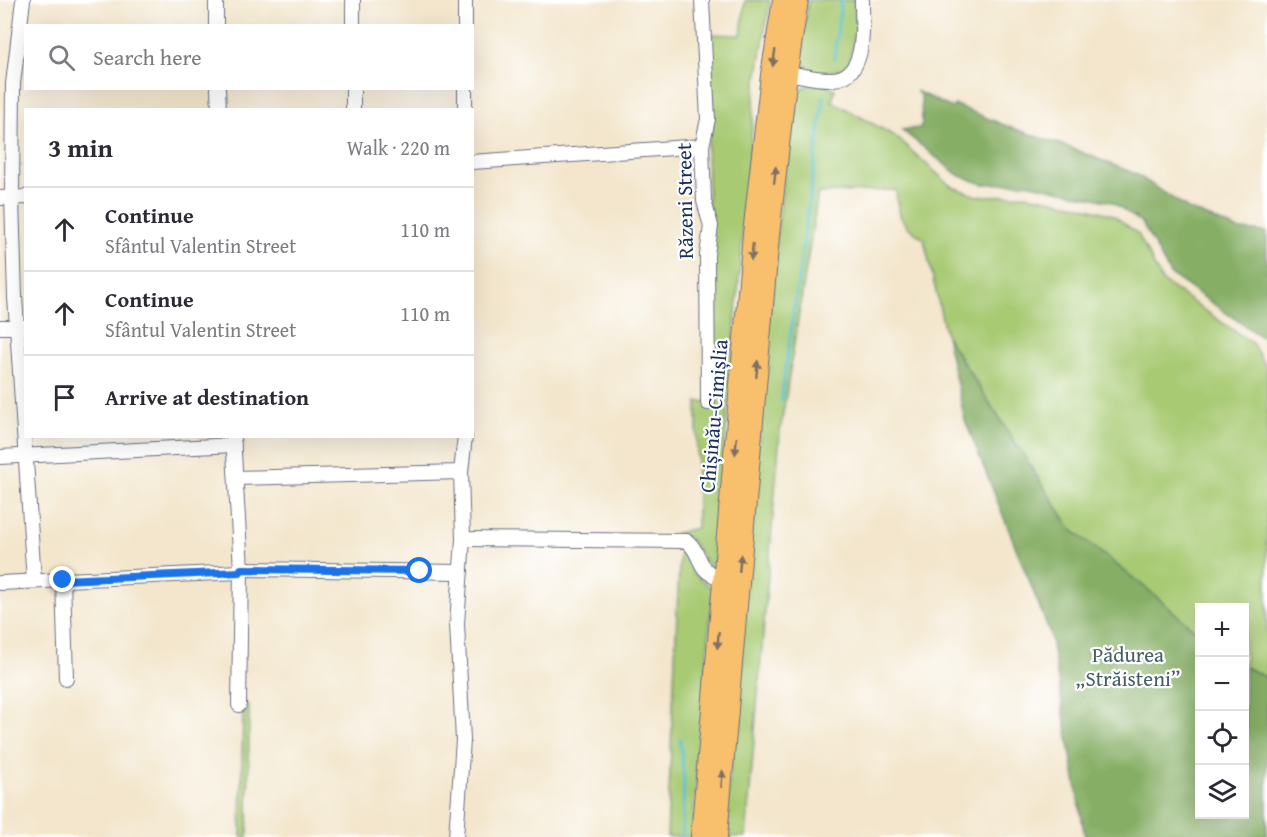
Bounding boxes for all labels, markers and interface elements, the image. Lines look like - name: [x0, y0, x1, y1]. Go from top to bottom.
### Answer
- search box: [24, 24, 474, 90]
- icon: search: [45, 41, 78, 74]
- text: Search here: [93, 41, 202, 73]
- one-way arrow: [769, 48, 778, 67]
- text: 3 min: [48, 128, 113, 167]
- text: Walk · 220 m: [347, 133, 450, 162]
- street label: Răzeni Street: [668, 142, 701, 260]
- one-way arrow: [770, 165, 780, 184]
- text: Continue: [105, 199, 194, 231]
- icon: ahead: [48, 213, 81, 246]
- text: 110 m: [400, 215, 450, 244]
- text: Sfântul Valentin Street: [105, 231, 296, 260]
- one-way arrow: [747, 242, 757, 261]
- text: Continue: [105, 283, 194, 315]
- icon: ahead: [48, 297, 81, 330]
- text: 110 m: [400, 299, 450, 328]
- text: Sfântul Valentin Street: [105, 315, 296, 344]
- street label: Chișinău-Cimișlia: [691, 338, 736, 494]
- one-way arrow: [752, 360, 762, 379]
- icon: arrive: [48, 381, 81, 414]
- text: Arrive at destination: [105, 381, 309, 413]
- one-way arrow: [731, 436, 740, 455]
- one-way arrow: [735, 554, 745, 573]
- route start: [406, 557, 432, 583]
- route end: [49, 566, 75, 592]
- map controls: [1195, 603, 1249, 819]
- button: +: [1195, 603, 1249, 657]
- one-way arrow: [713, 631, 723, 650]
- park label: Pădurea „Străisteni”: [1076, 639, 1180, 694]
- button: −: [1195, 657, 1249, 711]
- button: locate: [1195, 711, 1249, 765]
- button: layers: [1195, 765, 1249, 819]
- one-way arrow: [717, 769, 727, 788]

